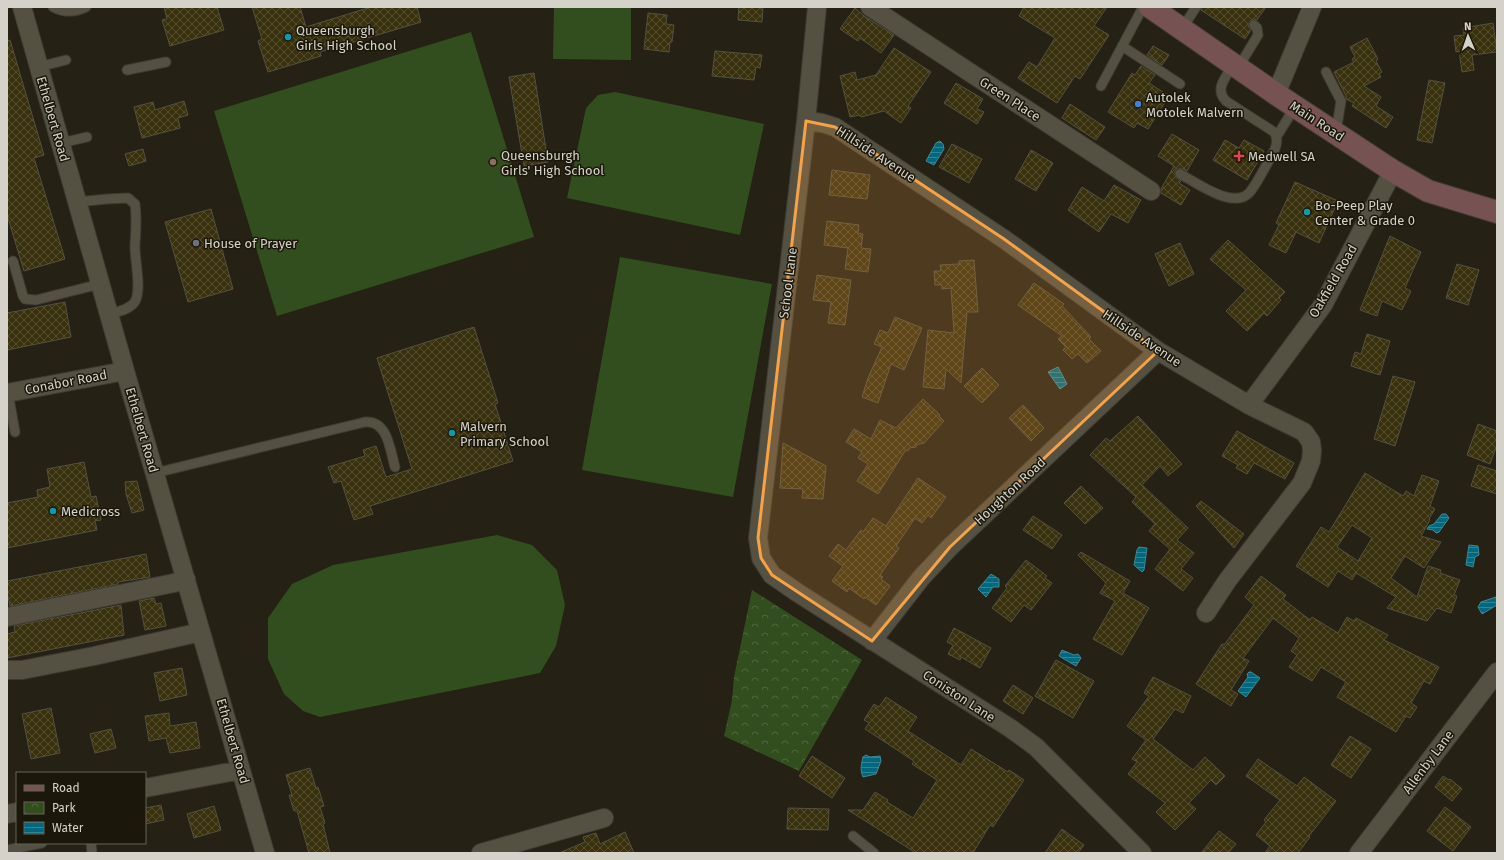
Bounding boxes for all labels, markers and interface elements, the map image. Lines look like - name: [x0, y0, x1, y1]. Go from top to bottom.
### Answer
- north arrow: [1448, 16, 1488, 56]
- text: N: [1464, 20, 1472, 33]
- place label: Queensburgh Girls High School: [296, 23, 397, 53]
- marker: Queensburgh Girls High School: [283, 32, 293, 42]
- street label: Green Place: [977, 74, 1043, 124]
- street label: Ethelbert Road: [34, 75, 72, 163]
- place label: Autolek Motolek Malvern: [1146, 90, 1244, 120]
- street label: Main Road: [1287, 98, 1347, 144]
- marker: Autolek Motolek Malvern: [1133, 99, 1143, 109]
- street label: Hillside Avenue: [834, 123, 918, 185]
- place label: Queensburgh Girls' High School: [501, 148, 604, 178]
- place label: Medwell SA: [1248, 149, 1315, 164]
- marker: Medwell SA: [1233, 150, 1245, 162]
- marker: Queensburgh Girls' High School: [488, 157, 498, 167]
- place label: Bo-Peep Play Center & Grade 0: [1315, 198, 1415, 228]
- marker: Bo-Peep Play Center & Grade 0: [1302, 207, 1312, 217]
- place label: House of Prayer: [204, 236, 297, 251]
- marker: House of Prayer: [191, 238, 201, 248]
- street label: Oakfield Road: [1306, 242, 1360, 320]
- street label: School Lane: [776, 247, 800, 319]
- street label: Hillside Avenue: [1100, 306, 1184, 370]
- street label: Conabor Road: [24, 367, 108, 397]
- street label: Ethelbert Road: [123, 386, 161, 474]
- place label: Malvern Primary School: [460, 419, 549, 449]
- marker: Malvern Primary School: [447, 428, 457, 438]
- street label: Houghton Road: [971, 454, 1049, 528]
- place label: Medicross: [61, 504, 120, 519]
- marker: Medicross: [48, 506, 58, 516]
- street label: Coniston Lane: [920, 667, 998, 725]
- street label: Ethelbert Road: [214, 697, 252, 785]
- street label: Allenby Lane: [1399, 727, 1457, 797]
- legend: [16, 772, 146, 844]
- text: Road: [52, 781, 80, 795]
- text: Park: [52, 801, 76, 815]
- text: Water: [52, 821, 84, 835]

